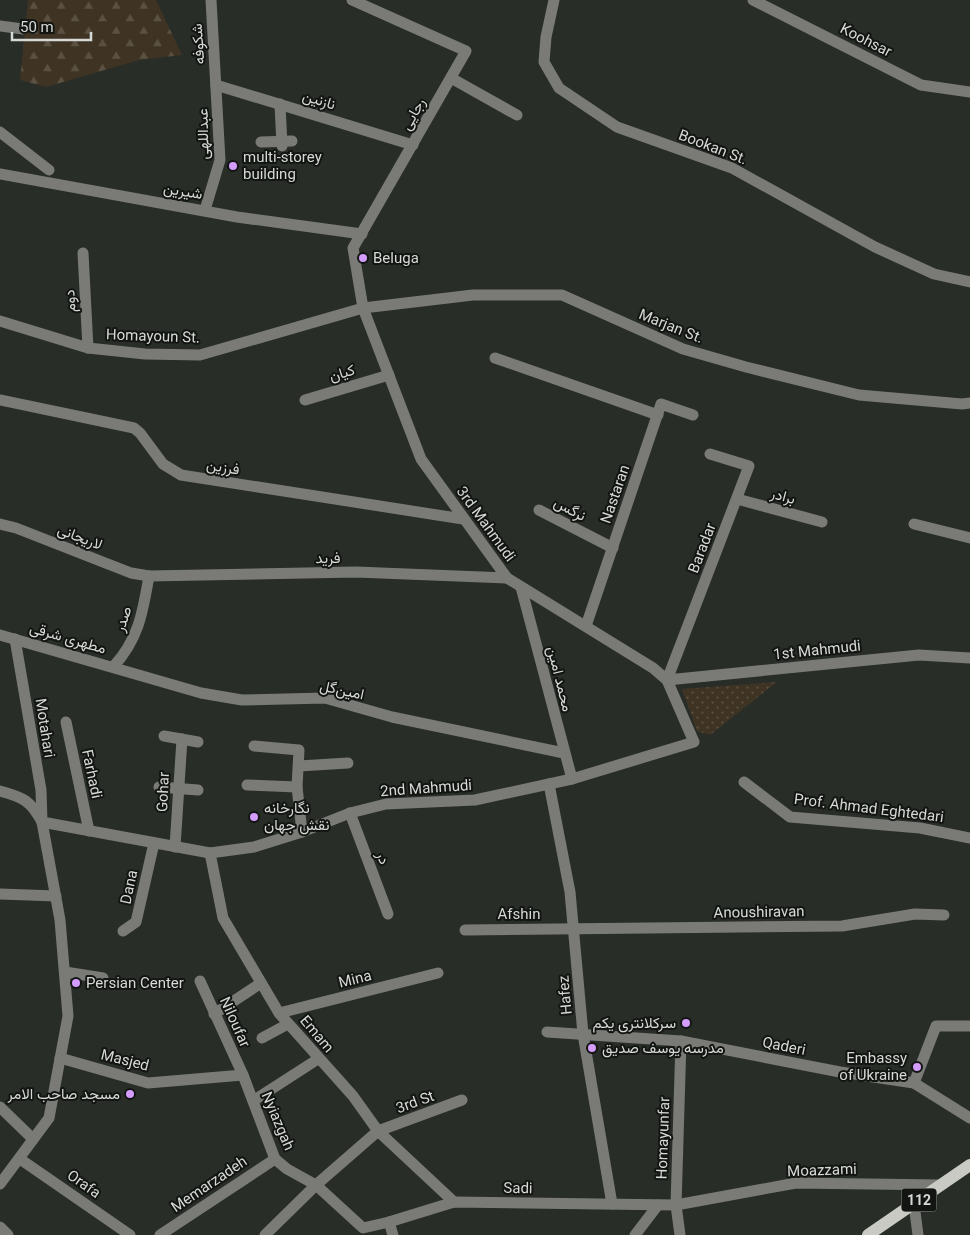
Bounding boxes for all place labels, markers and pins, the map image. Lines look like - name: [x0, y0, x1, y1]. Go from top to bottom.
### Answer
- place label: multi-storey building: [243, 148, 322, 183]
- marker: multi-storey building: [227, 160, 239, 172]
- place label: Beluga: [373, 249, 419, 267]
- marker: Beluga: [357, 252, 369, 264]
- place label: نگارخانه نقش جهان: [264, 799, 330, 835]
- marker: نگارخانه نقش جهان: [248, 811, 260, 823]
- place label: Persian Center: [86, 974, 184, 992]
- marker: Persian Center: [70, 977, 82, 989]
- place label: سرکلانتری یکم: [592, 1014, 676, 1033]
- marker: سرکلانتری یکم: [680, 1017, 692, 1029]
- place label: مدرسه یوسف صدیق: [602, 1039, 724, 1058]
- marker: مدرسه یوسف صدیق: [586, 1042, 598, 1054]
- place label: Embassy of Ukraine: [839, 1049, 907, 1084]
- marker: Embassy of Ukraine: [911, 1061, 923, 1073]
- place label: مسجد صاحب الامر: [6, 1085, 120, 1103]
- marker: مسجد صاحب الامر: [124, 1088, 136, 1100]

